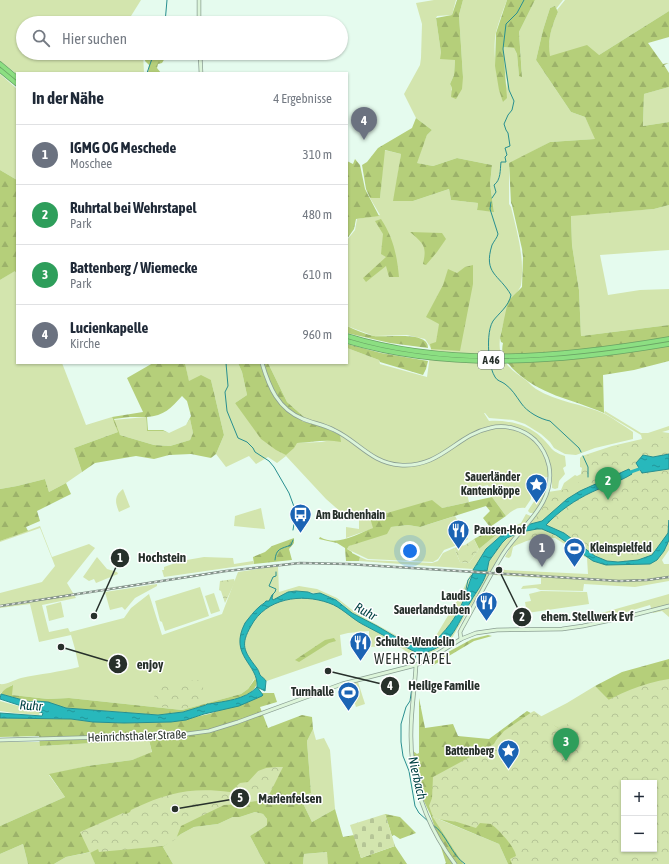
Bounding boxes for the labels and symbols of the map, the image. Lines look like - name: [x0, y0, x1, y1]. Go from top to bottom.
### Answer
- pin: 4: [351, 107, 377, 140]
- road number: A 46: [478, 351, 504, 369]
- pin: 2: [595, 467, 621, 500]
- place label: Sauerländer Kantenköppe: [461, 470, 521, 498]
- place icon: Sauerländer Kantenköppe: [523, 471, 549, 504]
- bus stop icon: Am Buchenhain: [287, 502, 313, 535]
- place label: Am Buchenhain: [315, 508, 385, 522]
- restaurant icon: Pausen-Hof: [445, 517, 471, 550]
- place label: Pausen-Hof: [474, 523, 526, 537]
- pin: 1: [529, 534, 555, 567]
- sports icon: Kleinspielfeld: [562, 535, 588, 568]
- your location: [400, 541, 420, 561]
- place label: Kleinspielfeld: [590, 541, 652, 555]
- callout: Hochstein: [110, 545, 195, 570]
- text: Hochstein: [138, 550, 186, 565]
- text: 1: [117, 551, 123, 565]
- place label: Laudis Sauerlandstuben: [394, 589, 471, 617]
- restaurant icon: Laudis Sauerlandstuben: [473, 590, 499, 623]
- water label: Ruhr: [352, 599, 380, 624]
- callout: ehem. Stellwerk Evf: [512, 604, 641, 629]
- text: ehem. Stellwerk Evf: [541, 609, 634, 624]
- text: 2: [519, 610, 525, 624]
- restaurant icon: Schulte-Wendelin: [348, 629, 374, 662]
- place label: Schulte-Wendelin: [376, 635, 455, 649]
- district label: WEHRSTAPEL: [374, 651, 452, 667]
- callout: enjoy: [108, 652, 171, 677]
- text: 3: [115, 657, 121, 671]
- text: enjoy: [137, 657, 164, 672]
- callout: Heilige Familie: [380, 673, 487, 698]
- text: Heilige Familie: [408, 678, 480, 693]
- sports icon: Turnhalle: [336, 679, 362, 712]
- text: 4: [386, 679, 393, 693]
- place label: Turnhalle: [291, 685, 335, 699]
- water label: Ruhr: [19, 697, 44, 714]
- street label: Heinrichsthaler Straße: [87, 727, 187, 745]
- pin: 3: [553, 728, 579, 761]
- place icon: Battenberg: [496, 738, 522, 771]
- place label: Battenberg: [445, 744, 495, 758]
- water label: Nierbach: [405, 755, 430, 802]
- callout: Marienfelsen: [230, 785, 329, 810]
- text: 5: [237, 791, 243, 805]
- text: Marienfelsen: [258, 791, 322, 806]

